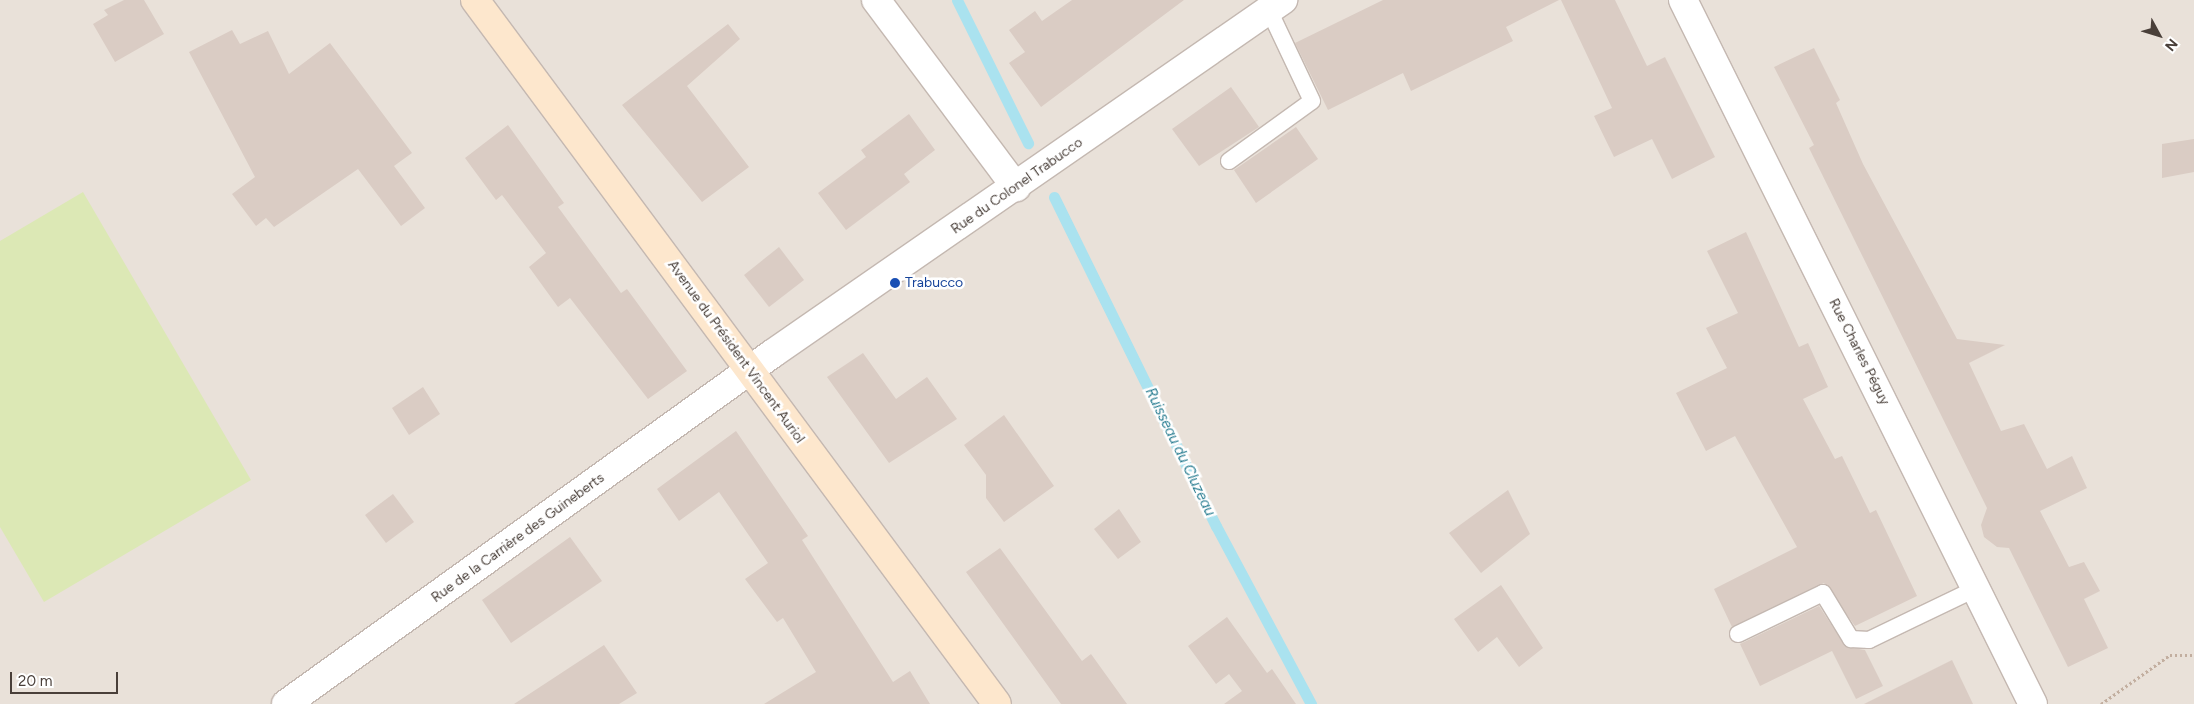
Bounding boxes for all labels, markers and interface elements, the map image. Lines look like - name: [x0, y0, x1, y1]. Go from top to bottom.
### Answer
- north arrow: [2134, 10, 2184, 60]
- text: N: [2161, 35, 2181, 54]
- street label: Rue du Colonel Trabucco: [948, 134, 1086, 238]
- street label: Avenue du Président Vincent Auriol: [664, 257, 808, 447]
- place label: Trabucco: [905, 275, 963, 291]
- marker: Trabucco: [889, 277, 901, 289]
- street label: Rue Charles Péguy: [1825, 296, 1893, 408]
- water label: Ruisseau du Cluzeau: [1141, 385, 1219, 519]
- street label: Rue de la Carrière des Guineberts: [428, 470, 608, 606]
- scale bar: [12, 662, 120, 694]
- text: 20 m: [18, 672, 52, 690]

